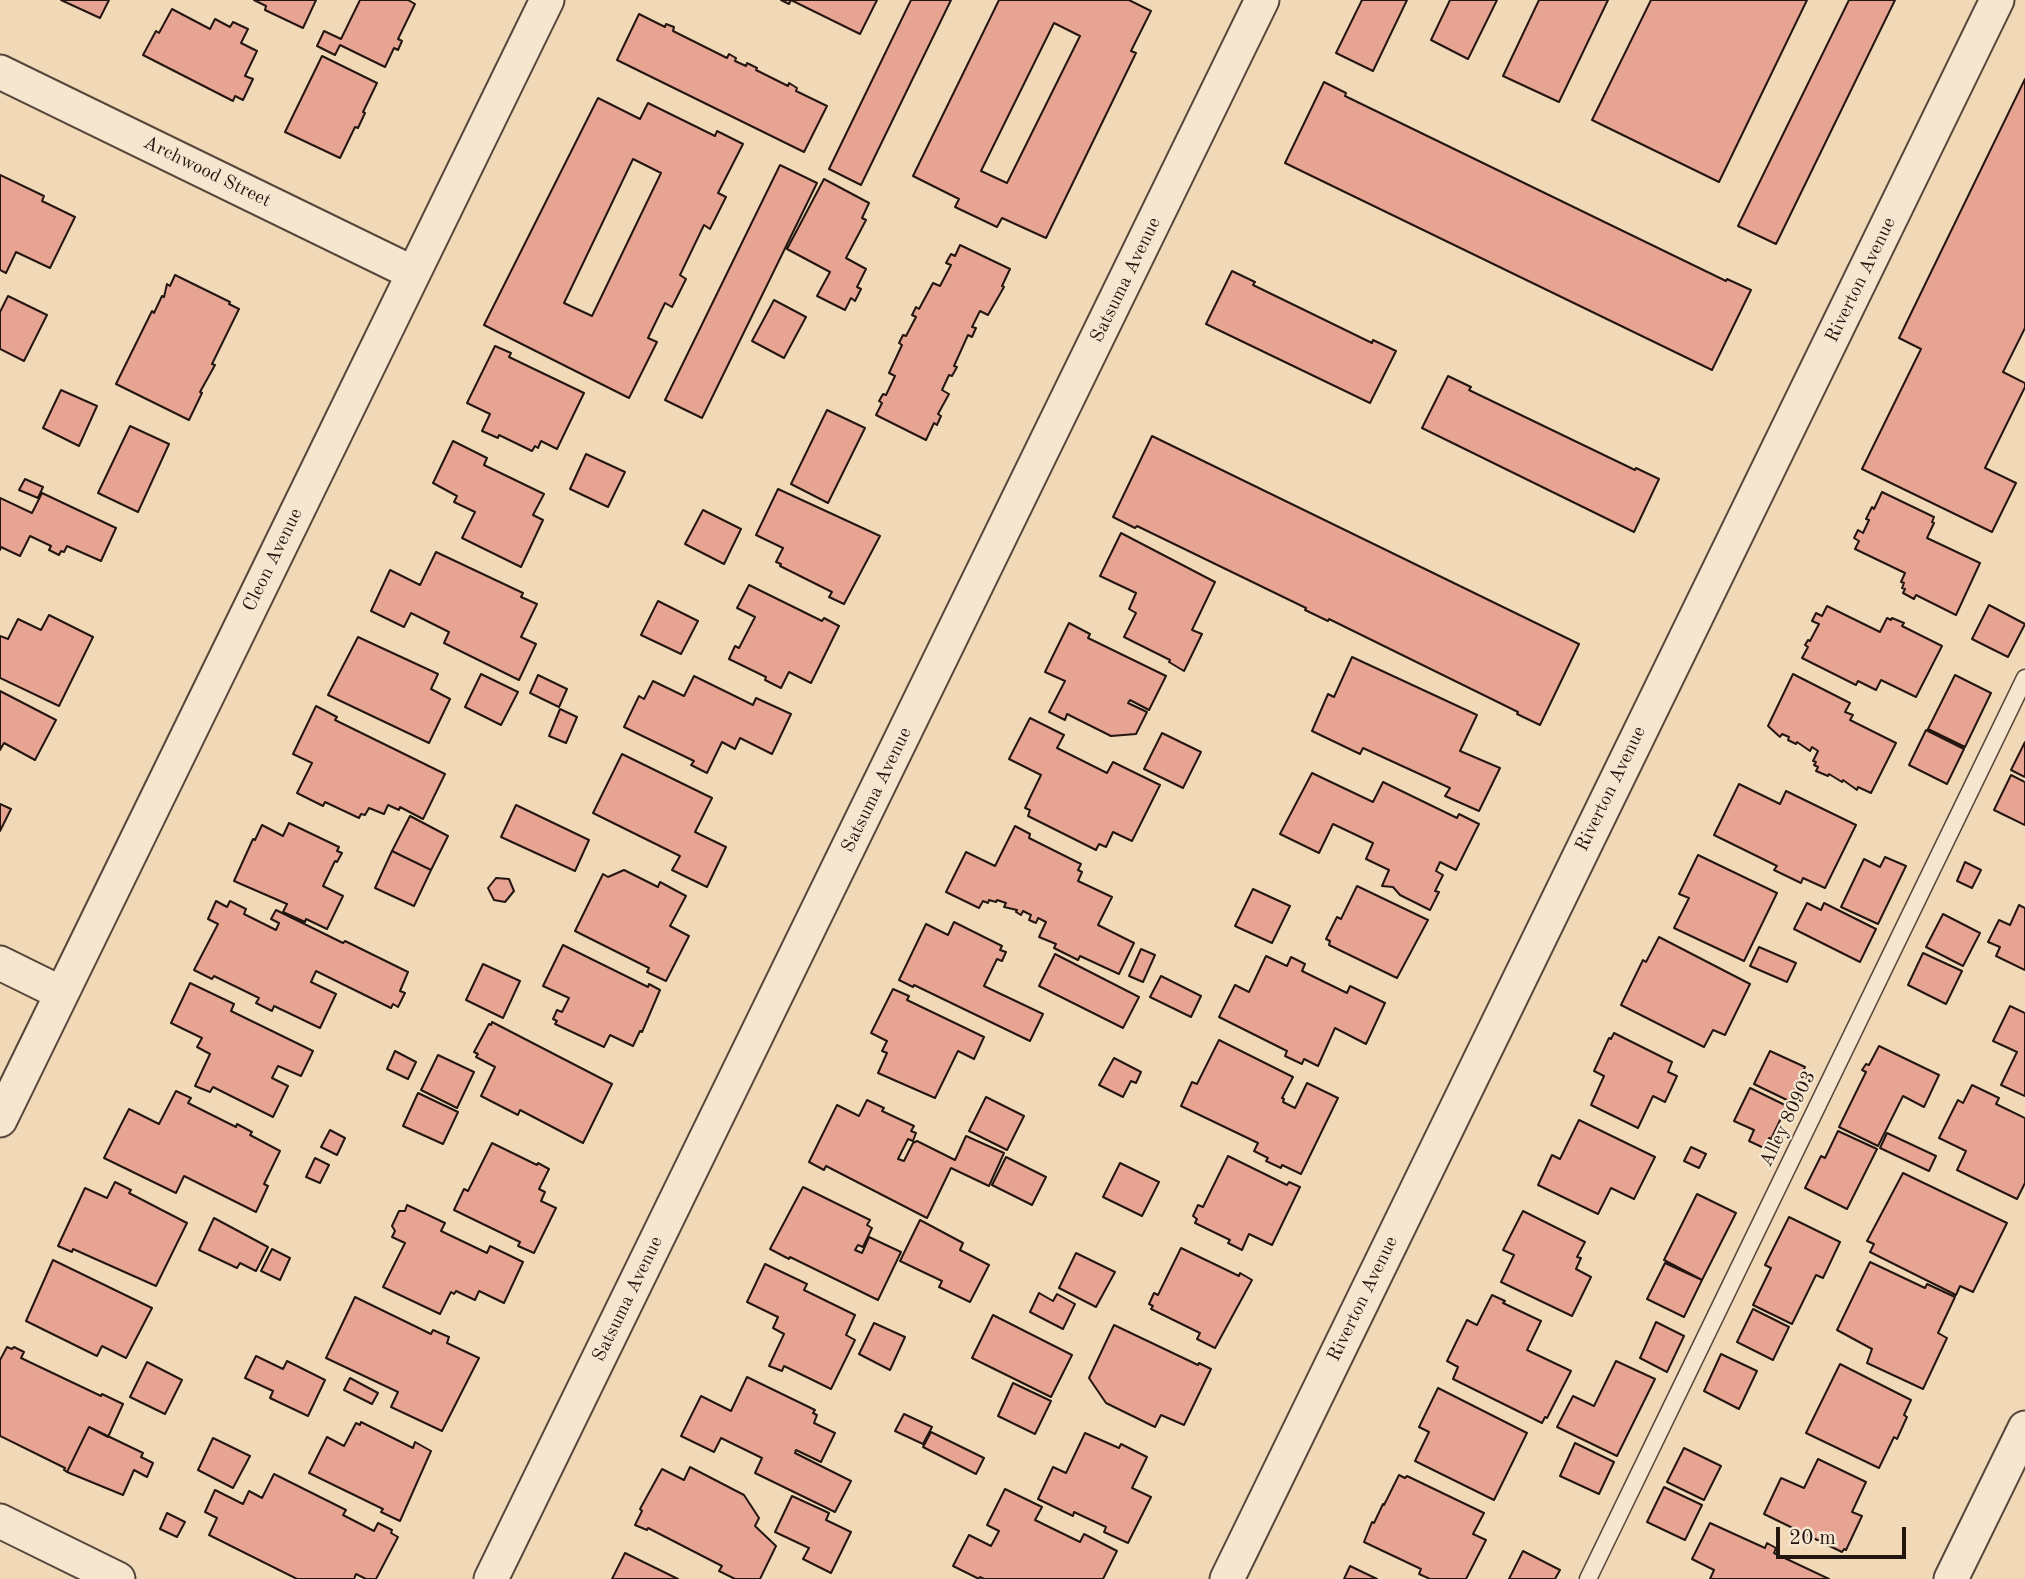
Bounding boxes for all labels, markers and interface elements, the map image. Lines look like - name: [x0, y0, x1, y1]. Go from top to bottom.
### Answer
- street label: Archwood Street: [139, 131, 275, 213]
- street label: Satsuma Avenue: [1086, 214, 1166, 346]
- street label: Riverton Avenue: [1821, 214, 1901, 346]
- street label: Cleon Avenue: [238, 505, 308, 615]
- street label: Riverton Avenue: [1571, 723, 1651, 855]
- street label: Satsuma Avenue: [837, 724, 917, 856]
- street label: Alley 80903: [1755, 1067, 1821, 1171]
- street label: Satsuma Avenue: [588, 1233, 668, 1365]
- street label: Riverton Avenue: [1323, 1233, 1403, 1365]
- scale bar: [1780, 1512, 1910, 1556]
- text: 20 m: [1789, 1528, 1836, 1549]

